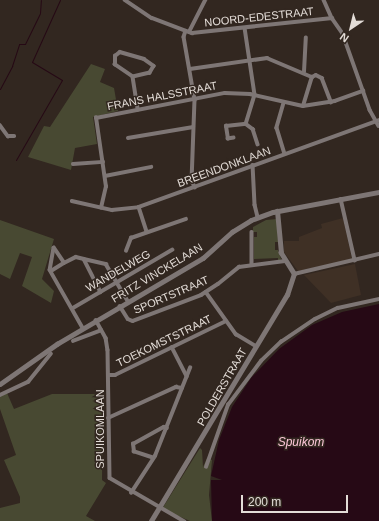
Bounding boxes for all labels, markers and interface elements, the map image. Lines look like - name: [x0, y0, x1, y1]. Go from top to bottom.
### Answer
- street label: NOORD-EDESTRAAT: [204, 5, 314, 29]
- north arrow: [331, 8, 371, 48]
- text: N: [337, 31, 351, 45]
- street label: FRANS HALSSTRAAT: [106, 79, 218, 113]
- street label: BREENDONKLAAN: [176, 144, 272, 190]
- street label: FRITZ VINCKELAAN: [109, 241, 205, 305]
- street label: WANDELWEG: [83, 247, 153, 295]
- street label: SPORTSTRAAT: [131, 273, 211, 317]
- street label: TOEKOMSTSTRAAT: [114, 312, 214, 370]
- street label: POLDERSTRAAT: [194, 346, 250, 428]
- street label: SPUIKOMLAAN: [93, 389, 107, 469]
- water label: Spuikom: [278, 436, 324, 450]
- scale bar: [243, 487, 350, 513]
- text: 200 m: [248, 495, 281, 509]

